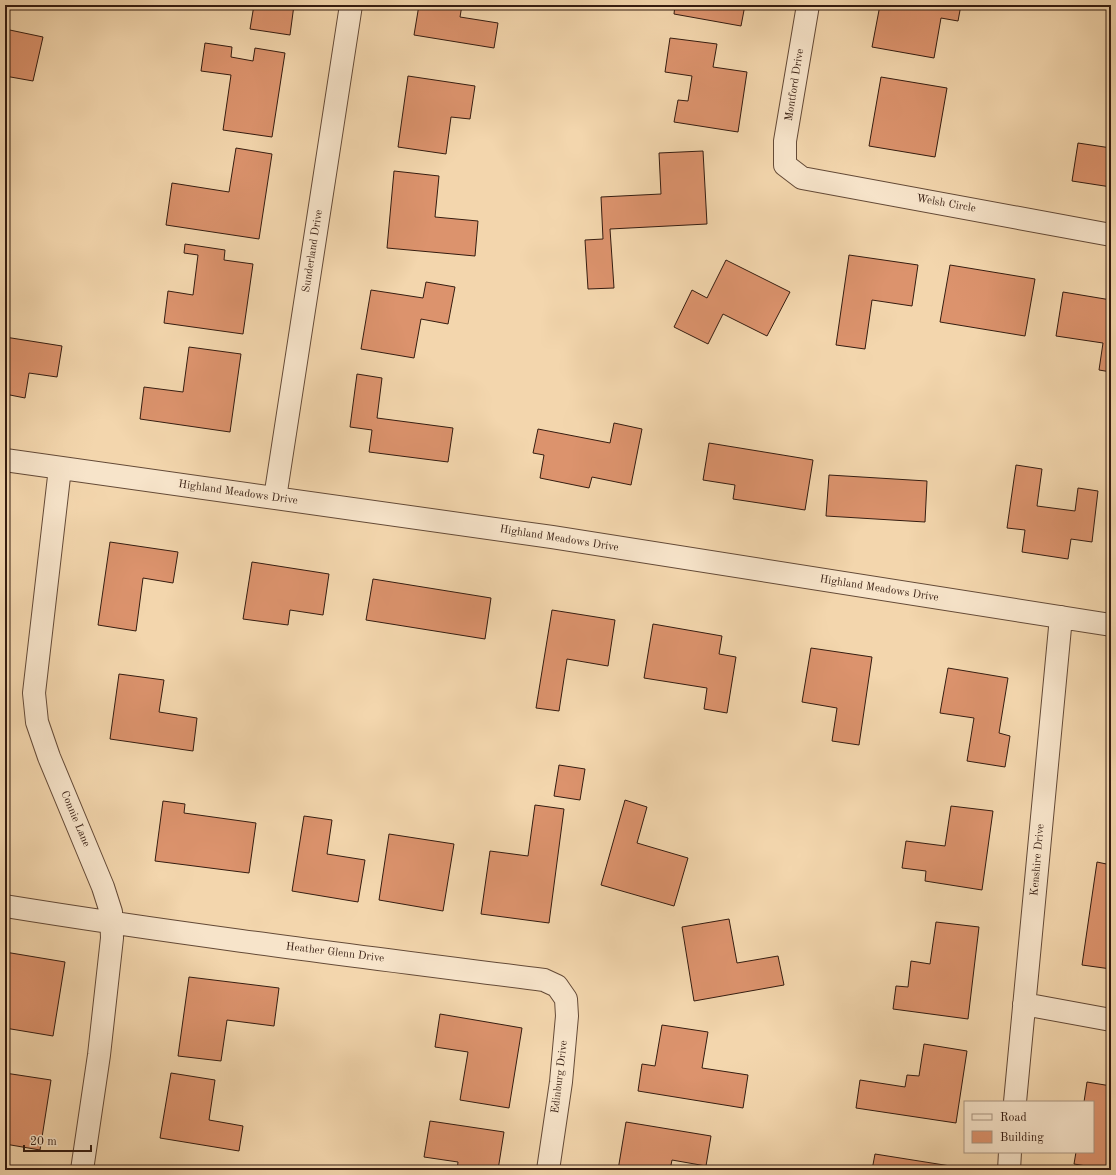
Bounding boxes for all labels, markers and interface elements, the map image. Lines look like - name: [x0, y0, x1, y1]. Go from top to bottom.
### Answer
- street label: Montford Drive: [784, 48, 806, 122]
- street label: Welsh Circle: [915, 193, 977, 215]
- street label: Sunderland Drive: [301, 209, 325, 293]
- street label: Highland Meadows Drive: [178, 479, 298, 507]
- street label: Highland Meadows Drive: [499, 524, 619, 554]
- street label: Highland Meadows Drive: [819, 574, 939, 604]
- street label: Connie Lane: [58, 789, 92, 849]
- street label: Kenshire Drive: [1029, 824, 1047, 896]
- street label: Heather Glenn Drive: [285, 942, 385, 964]
- street label: Edinburg Drive: [550, 1040, 570, 1114]
- legend: [964, 1101, 1094, 1153]
- text: Road: [1000, 1112, 1027, 1124]
- scale bar: [24, 1127, 91, 1153]
- text: Building: [1000, 1132, 1044, 1144]
- text: 20 m: [30, 1136, 57, 1148]

